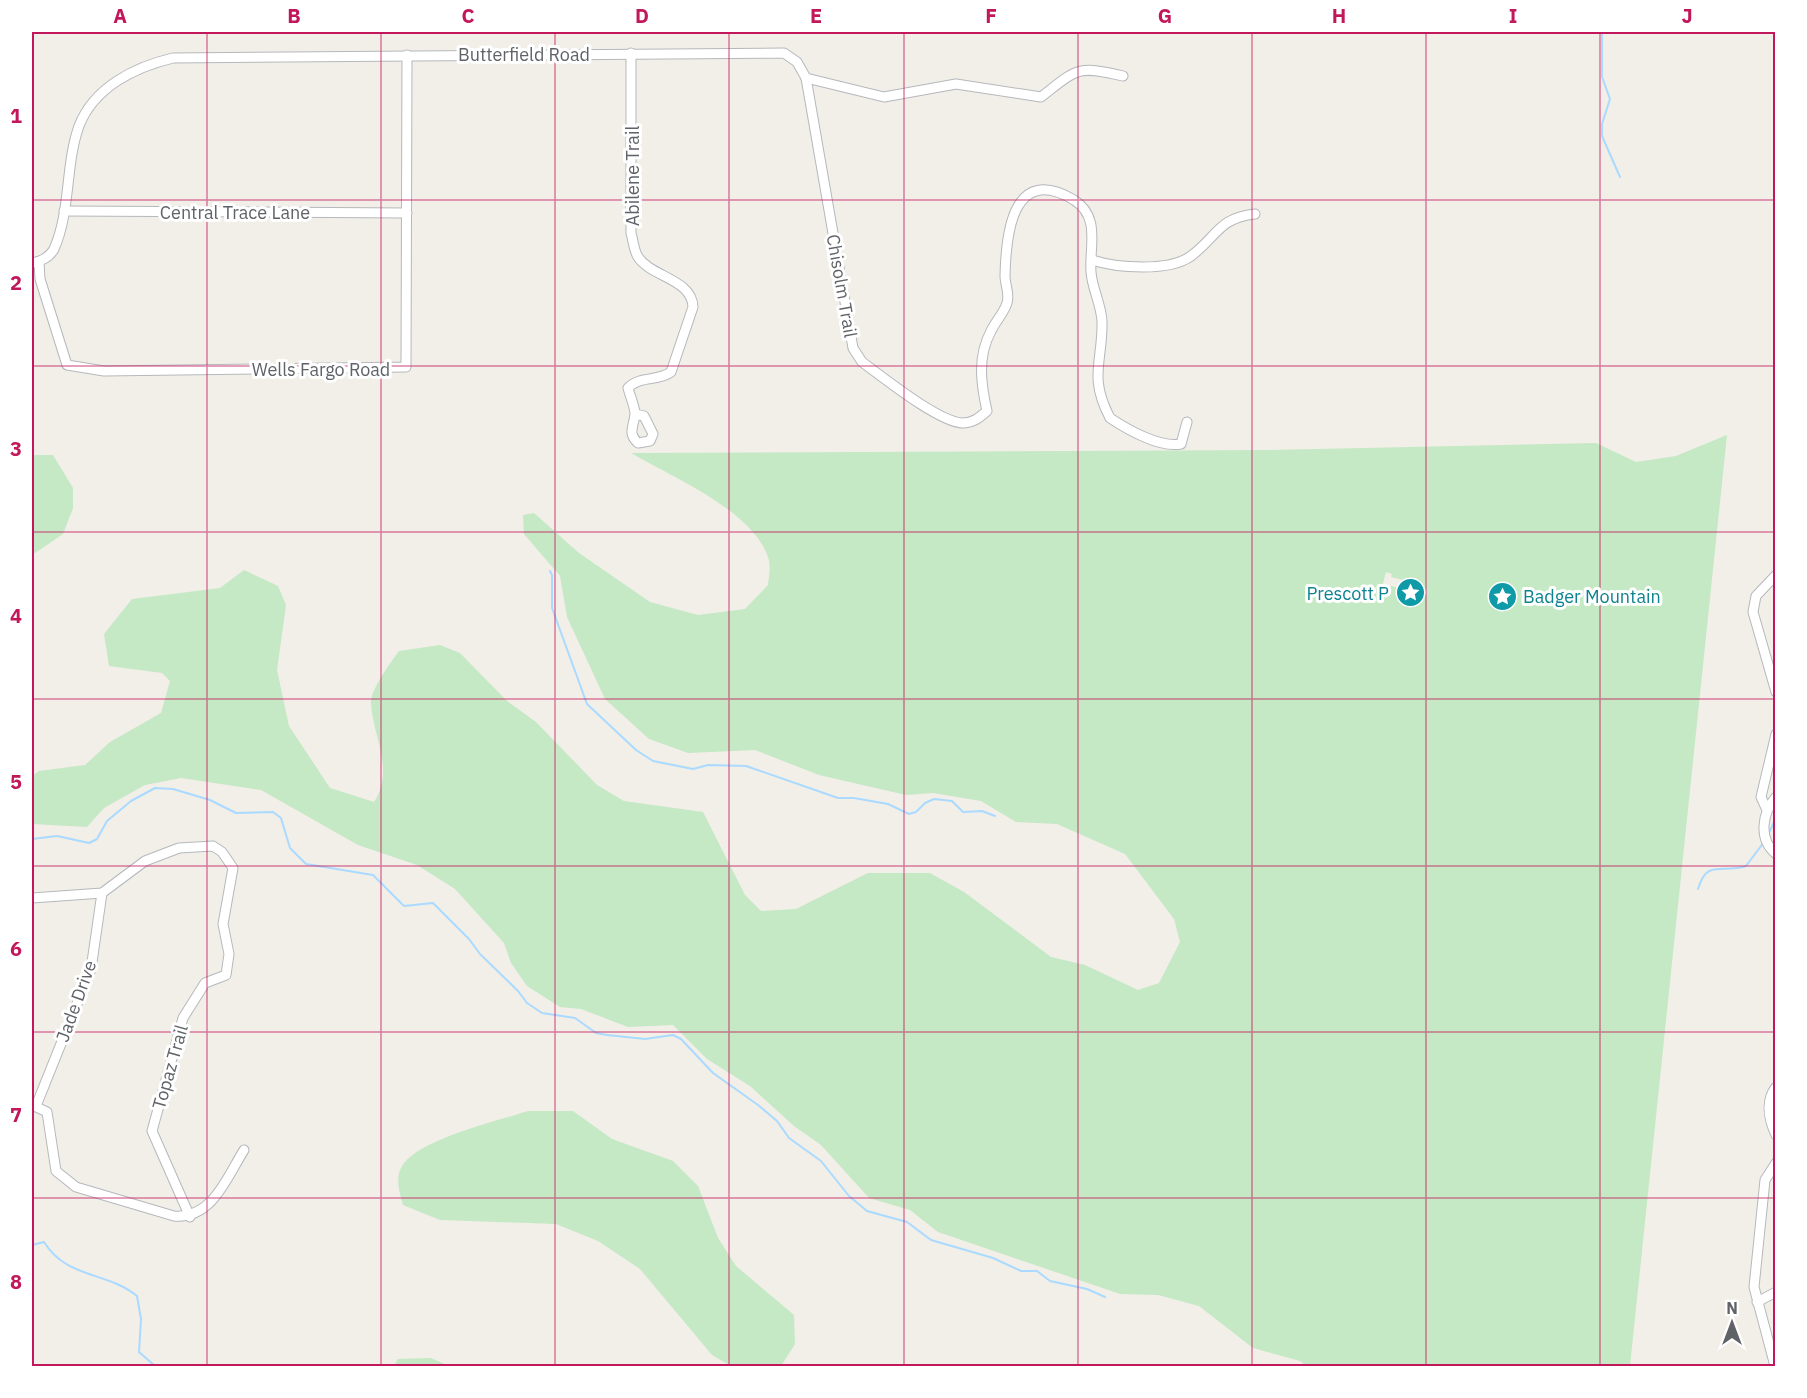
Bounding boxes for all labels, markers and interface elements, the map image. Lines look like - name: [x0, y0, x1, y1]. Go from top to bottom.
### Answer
- text: A: [113, 2, 127, 29]
- text: B: [287, 2, 301, 29]
- text: C: [461, 2, 475, 29]
- text: D: [635, 2, 649, 29]
- text: E: [810, 2, 822, 29]
- text: F: [985, 2, 997, 29]
- text: G: [1158, 2, 1172, 29]
- text: H: [1332, 2, 1346, 29]
- text: I: [1509, 2, 1517, 29]
- text: J: [1681, 2, 1693, 29]
- street label: Butterfield Road: [458, 43, 590, 66]
- text: 1: [10, 102, 22, 129]
- street label: Abilene Trail: [621, 126, 644, 226]
- street label: Central Trace Lane: [160, 201, 310, 224]
- street label: Chisolm Trail: [822, 232, 862, 340]
- text: 2: [10, 269, 22, 296]
- street label: Wells Fargo Road: [252, 358, 390, 381]
- text: 3: [10, 435, 22, 462]
- place icon: Prescott P: [1394, 577, 1426, 609]
- place icon: Badger Mountain: [1486, 580, 1518, 612]
- place label: Prescott P: [1306, 582, 1389, 605]
- place label: Badger Mountain: [1523, 585, 1661, 608]
- text: 4: [10, 602, 22, 629]
- text: 5: [10, 768, 22, 795]
- text: 6: [10, 935, 22, 962]
- street label: Jade Drive: [51, 957, 101, 1045]
- street label: Topaz Trail: [147, 1022, 193, 1112]
- text: 7: [10, 1101, 22, 1128]
- text: 8: [10, 1268, 22, 1295]
- north arrow: [1702, 1293, 1762, 1353]
- text: N: [1726, 1298, 1738, 1318]

